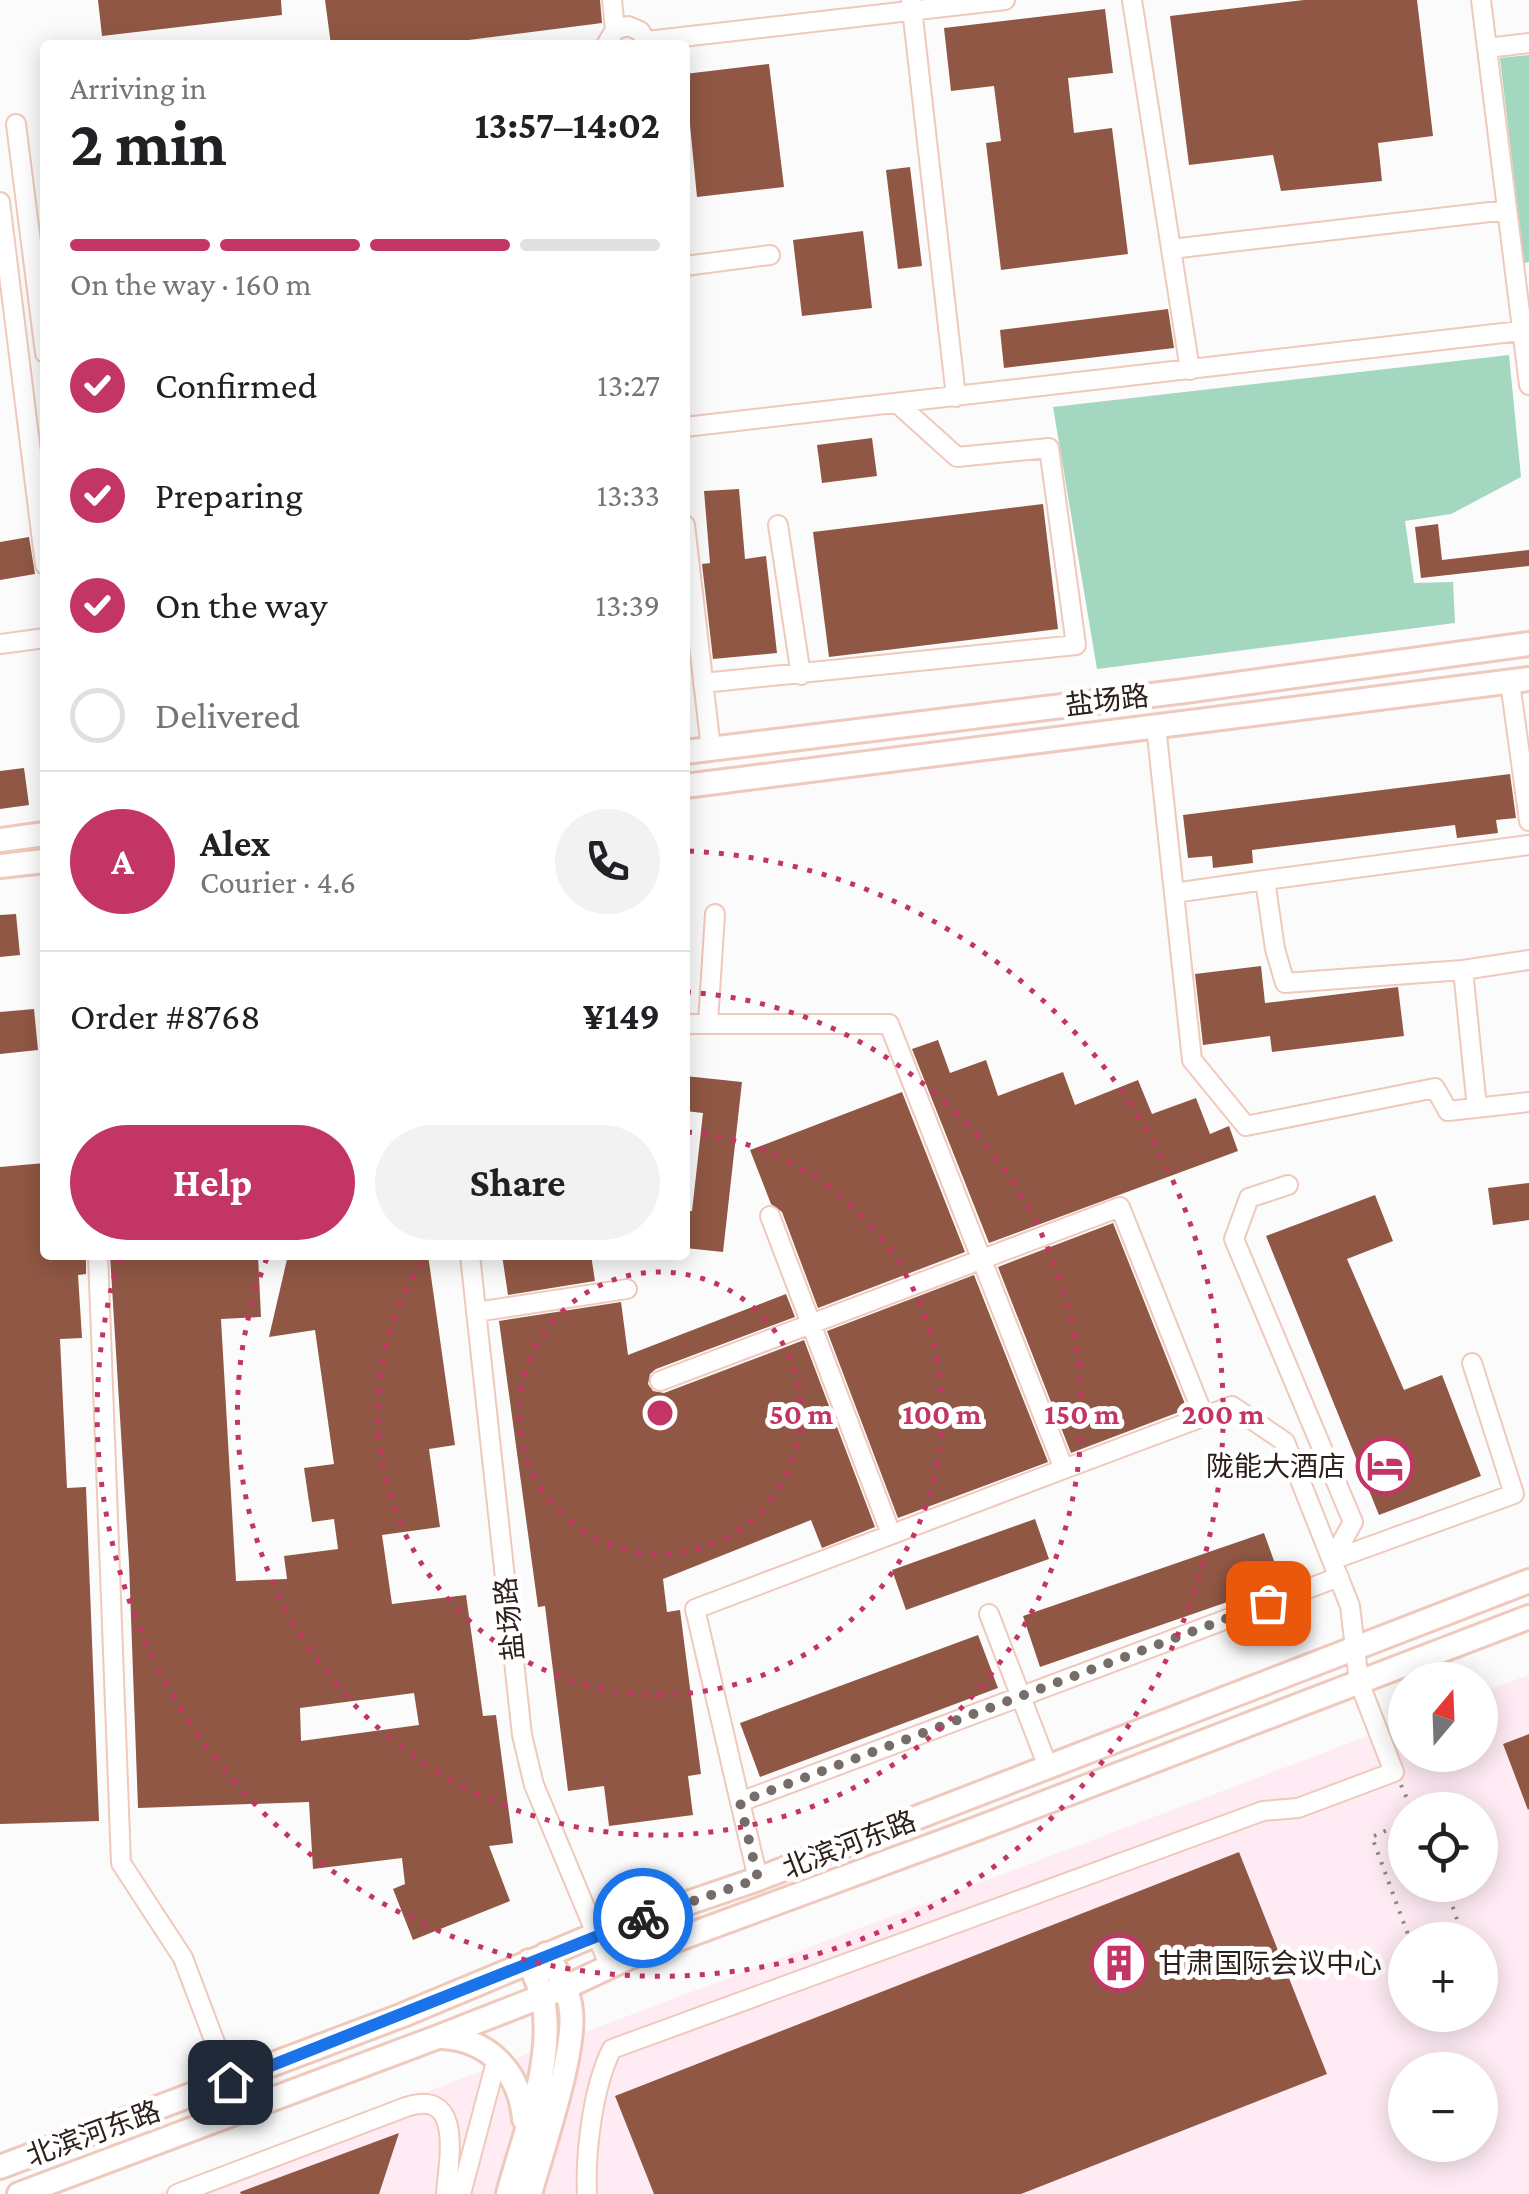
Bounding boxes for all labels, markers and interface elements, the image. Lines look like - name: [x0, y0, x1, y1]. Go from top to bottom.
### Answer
- text: Arriving in: [70, 70, 207, 106]
- text: 13:57–14:02: [475, 104, 660, 146]
- text: 2 min: [70, 107, 227, 179]
- text: On the way · 160 m: [70, 266, 312, 302]
- icon: check: [70, 358, 125, 413]
- text: Confirmed: [155, 364, 318, 406]
- text: 13:27: [597, 367, 660, 403]
- icon: check: [70, 468, 125, 523]
- text: Preparing: [155, 474, 303, 516]
- text: 13:33: [597, 477, 660, 513]
- icon: check: [70, 578, 125, 633]
- text: On the way: [155, 584, 327, 626]
- text: 13:39: [596, 587, 660, 623]
- street label: 盐场路: [1063, 680, 1151, 721]
- text: Delivered: [155, 694, 300, 736]
- button: phone: [555, 809, 660, 914]
- text: Alex: [200, 822, 270, 864]
- text: A: [111, 840, 134, 882]
- text: Courier · 4.6: [200, 864, 356, 900]
- text: Order #8768: [70, 995, 261, 1037]
- text: ¥149: [583, 995, 660, 1037]
- button: Help: [70, 1125, 355, 1240]
- button: Share: [375, 1125, 660, 1240]
- centre of rings: [642, 1395, 678, 1431]
- text: 50 m: [769, 1397, 834, 1430]
- text: 100 m: [903, 1397, 982, 1430]
- text: 150 m: [1044, 1397, 1120, 1430]
- text: 200 m: [1182, 1397, 1265, 1430]
- hotel icon: 陇能大酒店: [1355, 1436, 1415, 1496]
- place label: 陇能大酒店: [1206, 1451, 1346, 1482]
- pin: [1226, 1561, 1311, 1646]
- street label: 盐场路: [490, 1576, 529, 1662]
- icon: bag: [1241, 1576, 1296, 1631]
- north arrow: [1388, 1662, 1498, 1772]
- map controls: [1388, 1662, 1498, 2162]
- button: locate: [1388, 1792, 1498, 1902]
- street label: 北滨河东路: [778, 1805, 920, 1884]
- courier: [593, 1868, 693, 1968]
- icon: bike: [616, 1891, 671, 1946]
- button: +: [1388, 1922, 1498, 2032]
- building icon: 甘肃国际会议中心: [1089, 1933, 1149, 1993]
- place label: 甘肃国际会议中心: [1158, 1948, 1382, 1979]
- pin: [188, 2040, 273, 2125]
- button: −: [1388, 2052, 1498, 2162]
- icon: home: [203, 2055, 258, 2110]
- street label: 北滨河东路: [22, 2095, 164, 2172]

